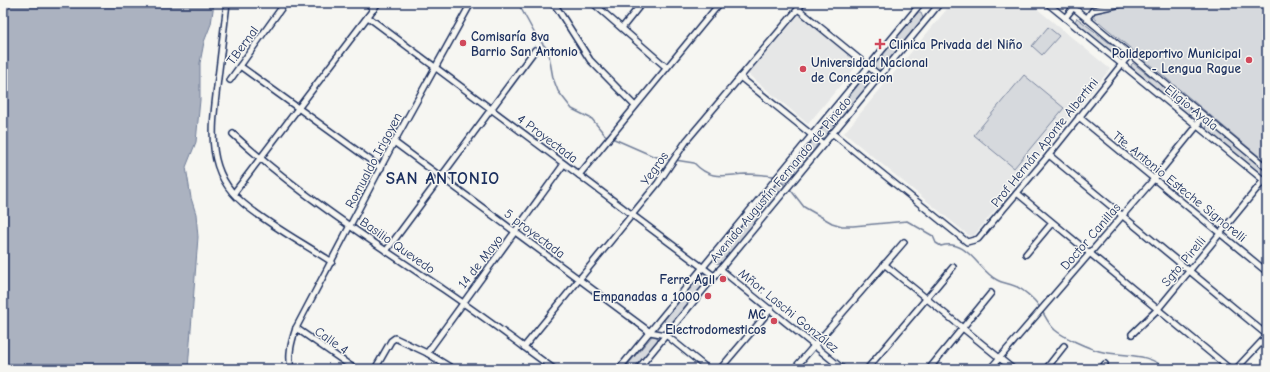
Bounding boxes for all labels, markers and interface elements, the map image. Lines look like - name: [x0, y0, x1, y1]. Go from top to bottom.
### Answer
- street label: T.Bernal: [223, 23, 261, 68]
- place label: Comisaría 8va Barrio San Antonio: [471, 29, 578, 59]
- place label: Clinica Privada del Niño: [889, 37, 1023, 52]
- marker: Comisaría 8va Barrio San Antonio: [458, 38, 468, 48]
- marker: Clinica Privada del Niño: [874, 38, 886, 50]
- place label: Polideportivo Municipal - Lengua Rague: [1112, 46, 1242, 76]
- place label: Universidad Nacional de Concepcion: [811, 55, 928, 85]
- marker: Polideportivo Municipal - Lengua Rague: [1244, 55, 1254, 65]
- marker: Universidad Nacional de Concepcion: [798, 64, 808, 74]
- street label: Prof Hernán Aponte Albertini: [988, 75, 1101, 210]
- street label: Eligio Ayala: [1162, 81, 1221, 133]
- street label: Avenida Augustín Fernando de Pinedo: [707, 93, 854, 265]
- street label: Romualdo Irigoyen: [342, 110, 405, 210]
- street label: 4 Proyectada: [515, 111, 581, 166]
- street label: Tte. Antonio Esteche Signorelli: [1110, 128, 1250, 245]
- street label: Yegros: [638, 149, 671, 188]
- district label: SAN ANTONIO: [386, 169, 500, 188]
- street label: Doctor Canillas: [1057, 200, 1123, 273]
- street label: 5 proyectada: [501, 206, 568, 261]
- street label: Basilio Quevedo: [357, 214, 438, 277]
- street label: 14 de Mayo: [455, 232, 506, 291]
- street label: Sgto. Pirelli: [1158, 233, 1209, 289]
- street label: Mñor. Laschi González: [736, 265, 842, 356]
- place label: Ferre Agil: [659, 272, 715, 287]
- marker: Ferre Agil: [718, 274, 728, 284]
- place label: Empanadas a 1000: [593, 289, 700, 304]
- marker: Empanadas a 1000: [703, 291, 713, 301]
- place label: MC Electrodomesticos: [665, 307, 766, 337]
- marker: MC Electrodomesticos: [769, 316, 779, 326]
- street label: Calle 4: [312, 324, 351, 357]

